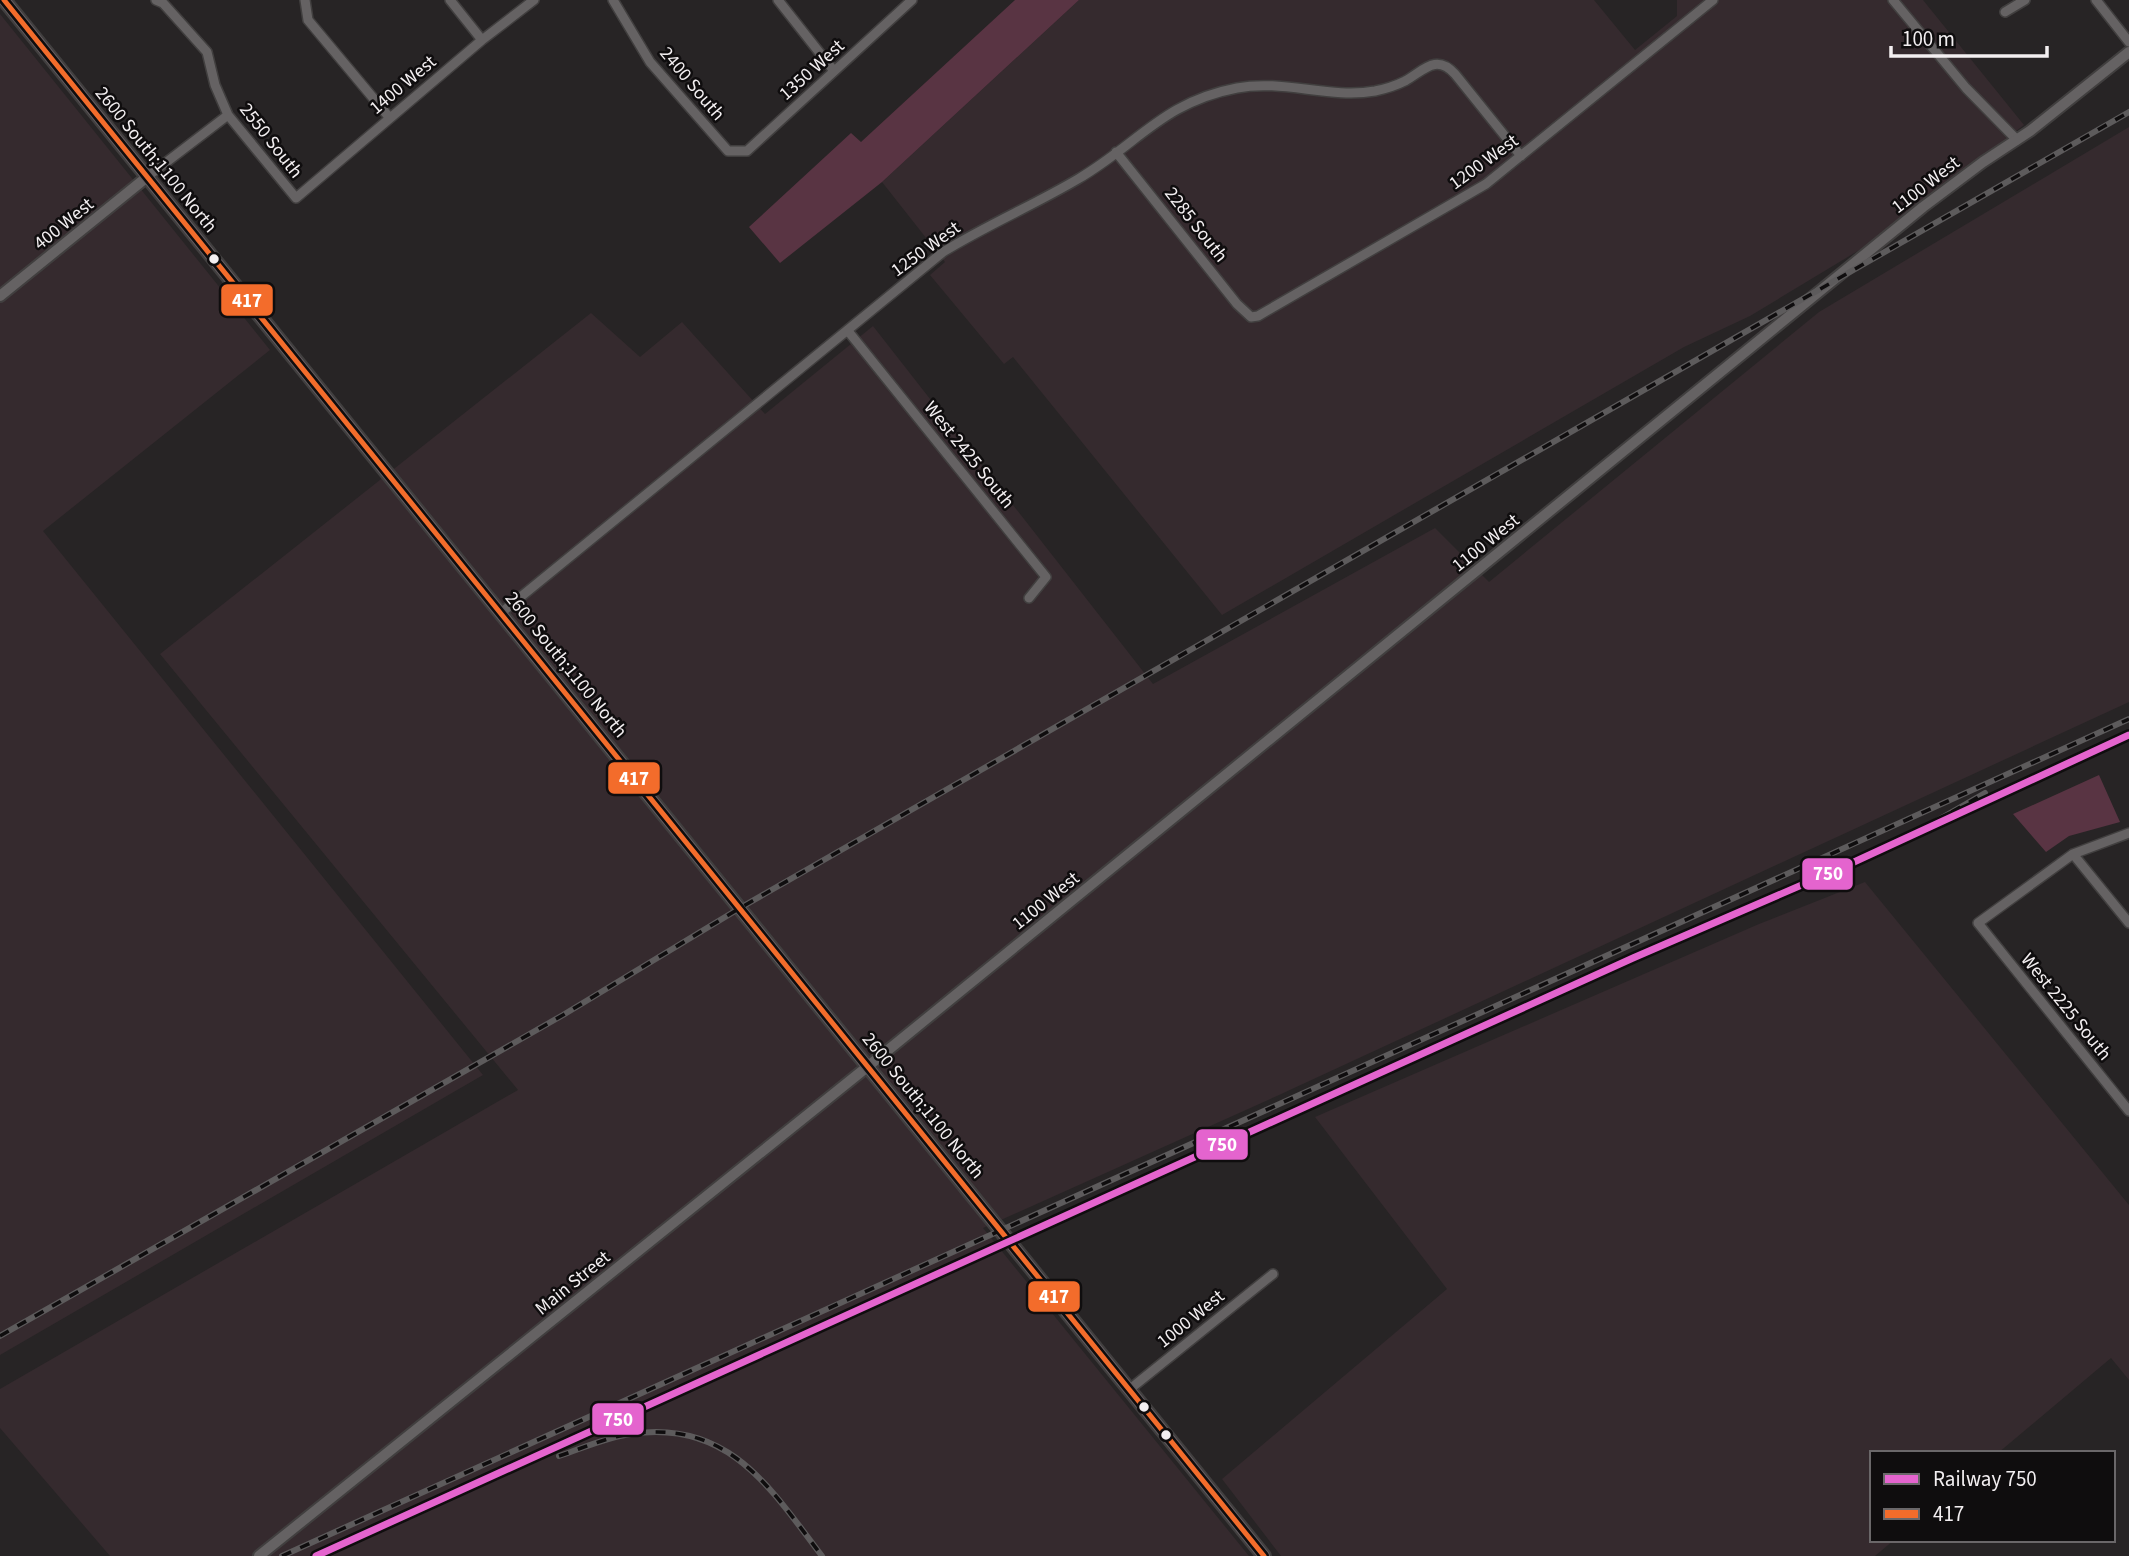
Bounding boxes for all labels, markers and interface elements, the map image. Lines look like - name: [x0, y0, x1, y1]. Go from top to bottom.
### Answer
- scale bar: [1891, 14, 2047, 58]
- text: 100 m: [1902, 24, 1955, 54]
- street label: 1350 West: [773, 33, 851, 107]
- street label: 2400 South: [653, 41, 731, 127]
- street label: 1400 West: [364, 49, 443, 121]
- street label: 2600 South;1100 North: [88, 81, 223, 239]
- street label: 2550 South: [233, 97, 309, 184]
- street label: 1200 West: [1444, 127, 1525, 197]
- street label: 1100 West: [1886, 150, 1966, 220]
- street label: 2285 South: [1158, 181, 1234, 268]
- street label: 400 West: [28, 191, 100, 257]
- street label: 1250 West: [886, 214, 967, 284]
- unlabelled marker: [207, 252, 221, 266]
- line badge: 417: [220, 283, 274, 317]
- text: 417: [232, 288, 262, 315]
- street label: West 2425 South: [917, 395, 1021, 514]
- street label: 1100 West: [1446, 507, 1526, 579]
- street label: 2600 South;1100 North: [498, 586, 633, 744]
- line badge: 417: [607, 761, 661, 795]
- text: 417: [619, 766, 649, 793]
- line badge: 750: [1801, 857, 1854, 891]
- text: 750: [1813, 861, 1843, 888]
- street label: 1100 West: [1006, 865, 1086, 937]
- street label: West 2225 South: [2014, 947, 2118, 1066]
- street label: 2600 South;1100 North: [855, 1027, 990, 1185]
- line badge: 750: [1195, 1128, 1249, 1161]
- text: 750: [1207, 1132, 1237, 1159]
- street label: Main Street: [530, 1244, 617, 1322]
- line badge: 417: [1027, 1280, 1081, 1313]
- street label: 1000 West: [1151, 1283, 1231, 1355]
- text: 417: [1039, 1284, 1069, 1311]
- unlabelled marker: [1137, 1400, 1151, 1414]
- line badge: 750: [591, 1402, 645, 1436]
- text: 750: [603, 1407, 633, 1434]
- unlabelled marker: [1159, 1428, 1173, 1442]
- legend: [1870, 1451, 2115, 1542]
- text: Railway 750: [1933, 1464, 2037, 1494]
- text: 417: [1933, 1499, 1964, 1529]

